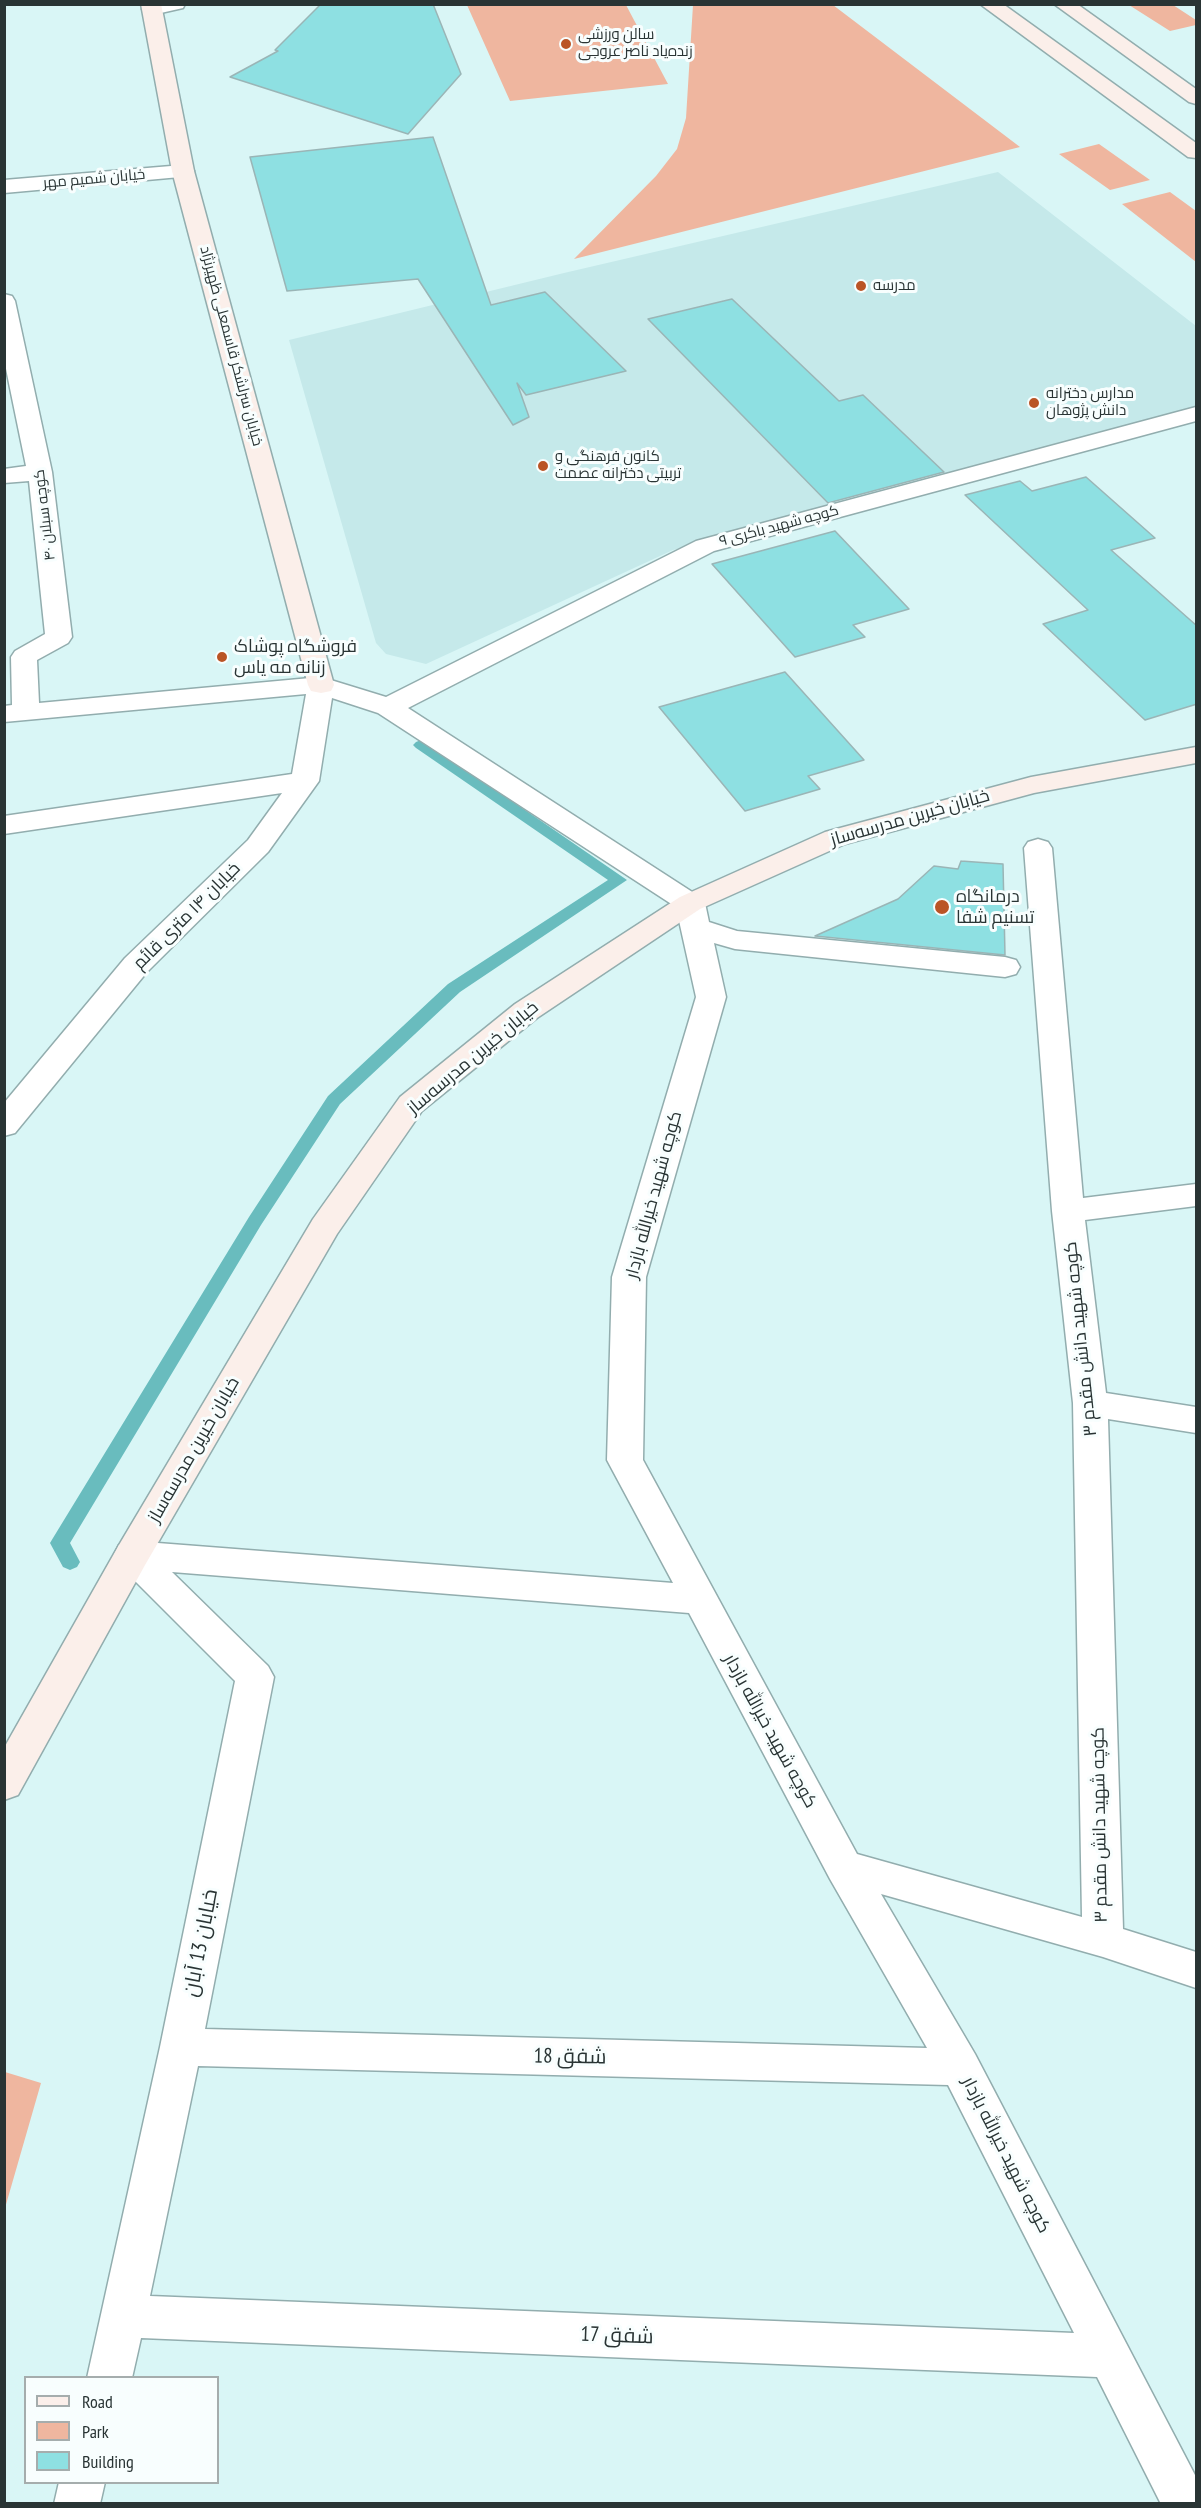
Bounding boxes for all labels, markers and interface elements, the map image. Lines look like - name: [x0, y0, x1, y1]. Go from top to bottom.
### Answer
- place label: سالن ورزشی زنده‌یاد ناصر عروجی: [578, 26, 693, 61]
- marker: سالن ورزشی زنده‌یاد ناصر عروجی: [559, 37, 573, 51]
- street label: خیابان شمیم مهر: [42, 166, 146, 192]
- street label: خیابان سرلشکر قاسمعلی ظهیرنژاد: [196, 244, 266, 448]
- place label: مدرسه: [873, 277, 916, 295]
- marker: مدرسه: [854, 279, 868, 293]
- place label: مدارس دخترانه دانش پژوهان: [1046, 385, 1134, 420]
- marker: مدارس دخترانه دانش پژوهان: [1027, 396, 1041, 410]
- place label: کانون فرهنگی و تربیتی دخترانه عصمت: [555, 448, 681, 483]
- marker: کانون فرهنگی و تربیتی دخترانه عصمت: [536, 459, 550, 473]
- street label: کوچه سبلان ۴۰: [30, 468, 60, 562]
- street label: کوچه شهید باکری ۹: [717, 501, 841, 551]
- place label: فروشگاه پوشاک زنانه مه یاس: [234, 636, 357, 678]
- marker: فروشگاه پوشاک زنانه مه یاس: [215, 650, 229, 664]
- street label: خیابان خیرین مدرسه‌ساز: [828, 785, 992, 851]
- street label: خیابان ۱۴ متری قائم: [129, 858, 245, 974]
- place label: درمانگاه تسنیم شفا: [956, 886, 1034, 928]
- marker: درمانگاه تسنیم شفا: [933, 898, 951, 916]
- street label: خیابان خیرین مدرسه‌ساز: [403, 997, 543, 1119]
- street label: کوچه شهید خیرالله بازدار: [621, 1109, 687, 1281]
- street label: کوچه شهید دانش مقدم ۳: [1060, 1240, 1102, 1438]
- street label: خیابان خیرین مدرسه‌ساز: [144, 1373, 244, 1527]
- street label: کوچه شهید خیرالله بازدار: [719, 1650, 821, 1812]
- street label: کوچه شهید دانش مقدم ۳: [1087, 1727, 1113, 1923]
- street label: خیابان 13 آبان: [178, 1887, 224, 1999]
- street label: شفق 18: [533, 2044, 607, 2070]
- street label: کوچه شهید خیرالله بازدار: [957, 2073, 1055, 2237]
- street label: شفق 17: [580, 2322, 654, 2350]
- legend: [24, 2376, 219, 2484]
- text: Road: [82, 2390, 113, 2413]
- text: Park: [82, 2420, 109, 2443]
- text: Building: [82, 2450, 134, 2473]

